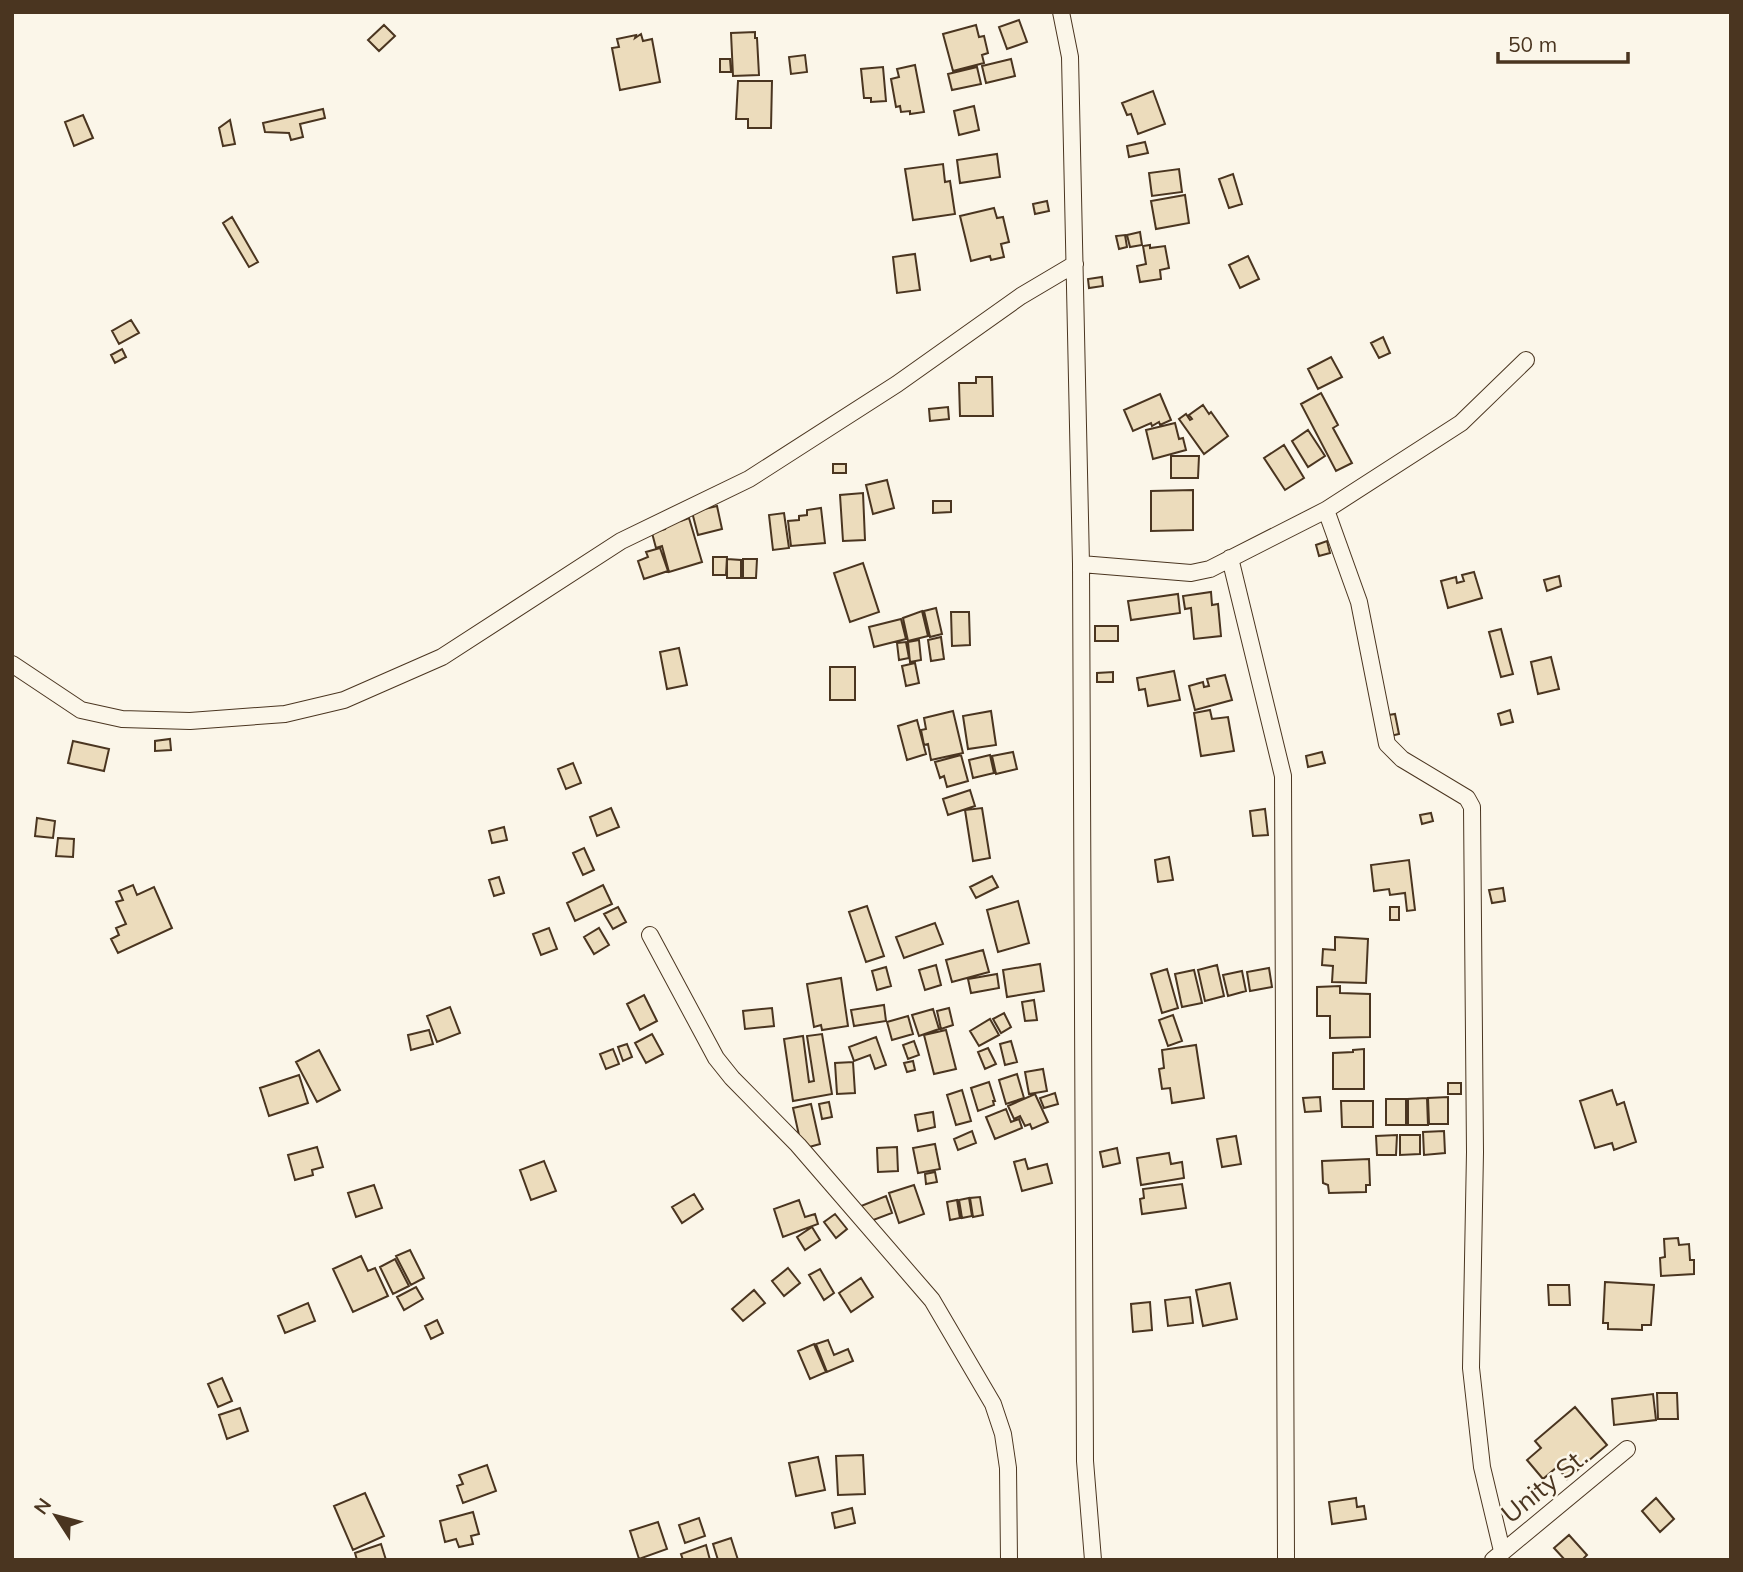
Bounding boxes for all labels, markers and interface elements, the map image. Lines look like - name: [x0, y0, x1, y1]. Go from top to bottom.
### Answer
- scale bar: [1498, 21, 1628, 65]
- text: 50 m: [1508, 31, 1557, 57]
- street label: Unity St.: [1494, 1440, 1594, 1530]
- north arrow: [21, 1481, 91, 1551]
- text: N: [28, 1493, 56, 1519]

